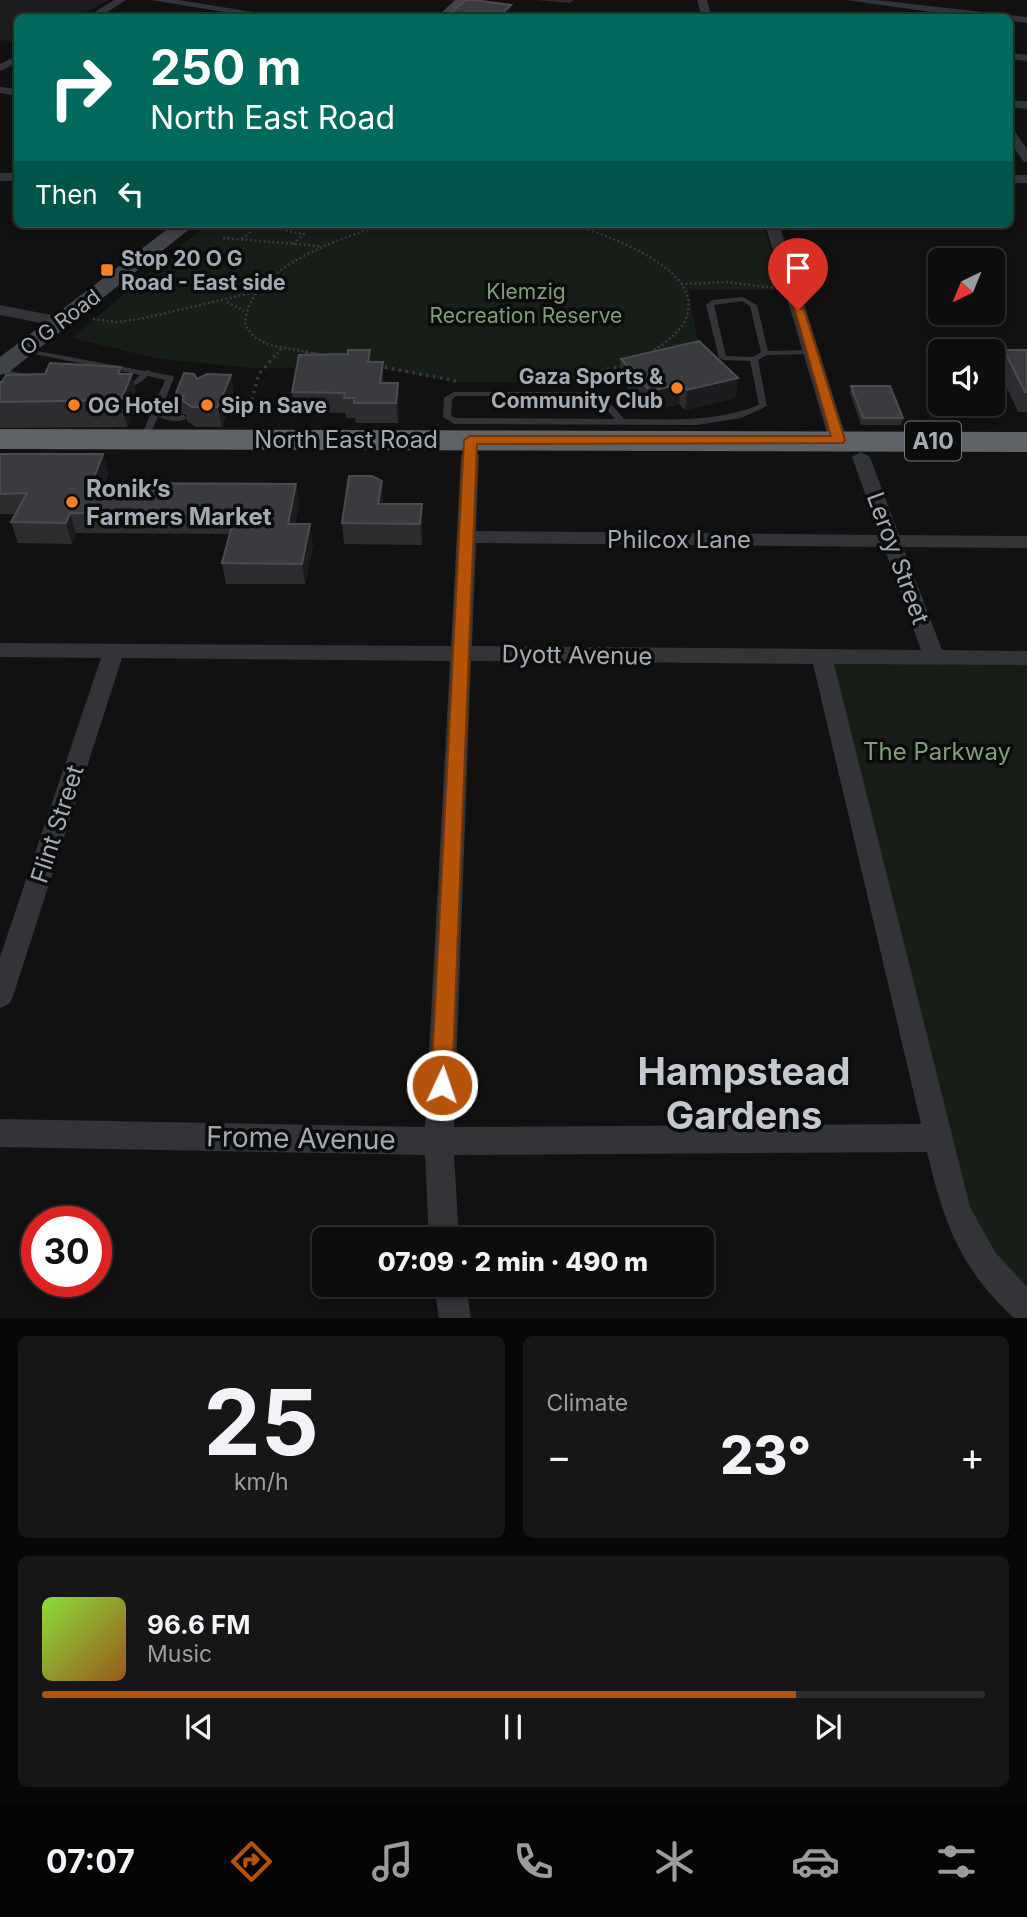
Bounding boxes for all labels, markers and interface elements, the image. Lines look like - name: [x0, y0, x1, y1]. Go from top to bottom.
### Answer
- text: 250 m: [150, 38, 302, 97]
- icon: right: [35, 42, 126, 133]
- text: North East Road: [150, 98, 395, 137]
- icon: left: [112, 175, 150, 213]
- text: Then: [35, 179, 98, 210]
- pin: [768, 238, 828, 310]
- place label: Stop 20 O G Road - East side: [121, 246, 285, 295]
- north arrow: [928, 248, 1004, 326]
- map controls: [928, 248, 1005, 416]
- icon: arrive: [779, 249, 817, 287]
- marker: Stop 20 O G Road - East side: [99, 262, 115, 278]
- park label: Klemzig Recreation Reserve: [430, 279, 622, 328]
- street label: O G Road: [15, 284, 105, 360]
- button: sound: [928, 339, 1005, 416]
- place label: Gaza Sports & Community Club: [491, 364, 664, 413]
- marker: Gaza Sports & Community Club: [669, 380, 685, 396]
- place label: OG Hotel: [88, 393, 179, 418]
- place label: Sip n Save: [221, 393, 327, 418]
- marker: OG Hotel: [66, 397, 82, 413]
- marker: Sip n Save: [199, 397, 215, 413]
- road number: A10: [905, 422, 961, 461]
- street label: North East Road: [254, 425, 438, 454]
- place label: Ronik’s Farmers Market: [86, 474, 272, 531]
- street label: Leroy Street: [861, 488, 935, 628]
- marker: Ronik’s Farmers Market: [64, 494, 80, 510]
- street label: Philcox Lane: [607, 525, 751, 554]
- street label: Dyott Avenue: [501, 639, 653, 671]
- park label: The Parkway: [863, 737, 1011, 766]
- street label: Flint Street: [24, 761, 90, 887]
- position arrow: [405, 1048, 479, 1122]
- district label: Hampstead Gardens: [638, 1048, 850, 1138]
- street label: Frome Avenue: [206, 1119, 396, 1157]
- speed limit sign: 30: [21, 1206, 112, 1297]
- text: 07:09 · 2 min · 490 m: [378, 1246, 648, 1277]
- text: 25: [204, 1367, 319, 1477]
- text: Climate: [547, 1389, 628, 1417]
- text: 23°: [720, 1424, 811, 1487]
- text: −: [547, 1433, 572, 1479]
- text: +: [960, 1433, 985, 1479]
- text: km/h: [234, 1468, 289, 1496]
- text: 96.6 FM: [147, 1609, 250, 1640]
- text: Music: [147, 1640, 212, 1668]
- icon: previous: [180, 1708, 218, 1746]
- icon: pause: [494, 1708, 532, 1746]
- icon: next: [809, 1708, 847, 1746]
- icon: directions: [227, 1837, 276, 1886]
- icon: music: [368, 1837, 417, 1886]
- icon: phone: [509, 1837, 558, 1886]
- icon: climate: [650, 1837, 699, 1886]
- icon: car: [791, 1837, 840, 1886]
- icon: filters: [932, 1837, 981, 1886]
- text: 07:07: [46, 1842, 135, 1881]

